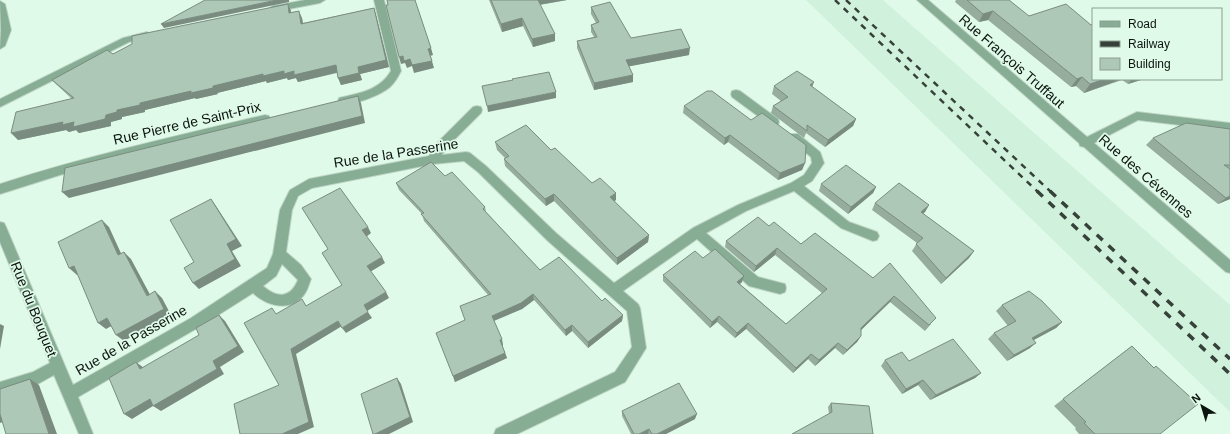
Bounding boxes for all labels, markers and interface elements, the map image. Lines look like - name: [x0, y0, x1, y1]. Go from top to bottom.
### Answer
- legend: [1092, 8, 1222, 80]
- street label: Rue François Truffaut: [956, 11, 1068, 111]
- text: Road: [1128, 17, 1157, 31]
- text: Railway: [1128, 37, 1170, 51]
- text: Building: [1128, 57, 1171, 71]
- street label: Rue Pierre de Saint-Prix: [112, 98, 262, 148]
- street label: Rue des Cévennes: [1096, 131, 1196, 221]
- street label: Rue de la Passerine: [332, 135, 460, 171]
- street label: Rue du Bouquet: [8, 259, 60, 359]
- street label: Rue de la Passerine: [72, 301, 190, 378]
- north arrow: [1182, 386, 1222, 426]
- text: N: [1189, 391, 1203, 405]

